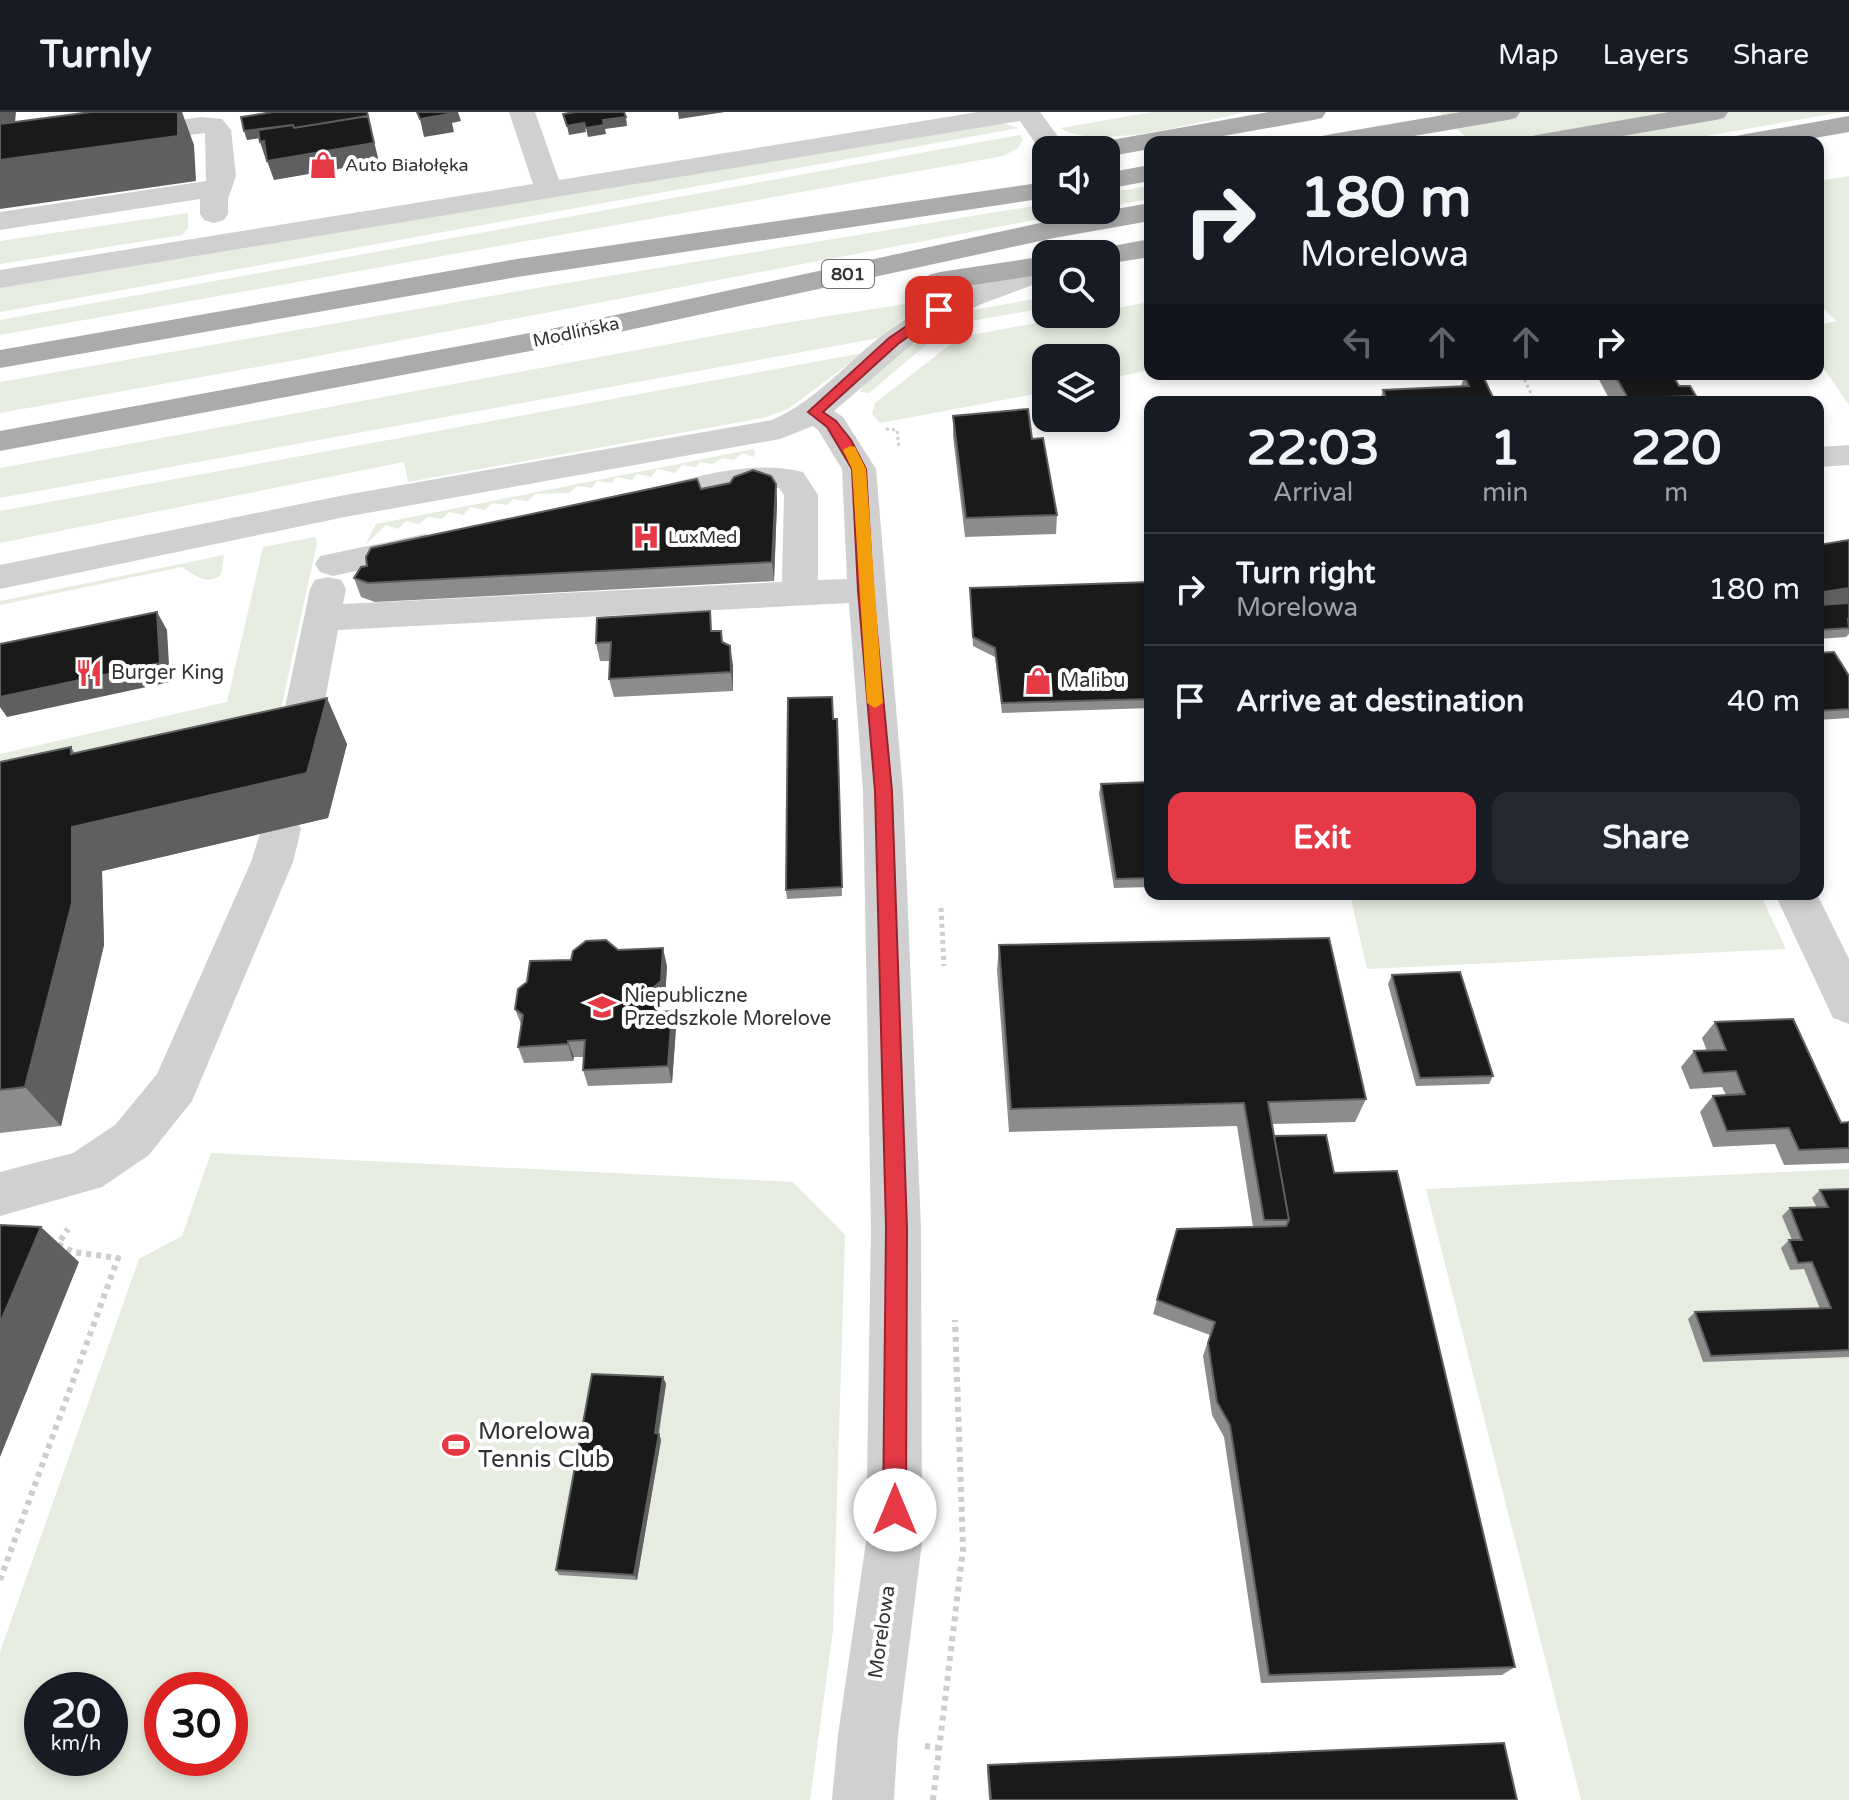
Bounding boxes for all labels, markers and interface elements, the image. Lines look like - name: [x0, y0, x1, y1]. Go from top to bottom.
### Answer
- text: Turnly: [40, 32, 152, 78]
- text: Map: [1498, 38, 1559, 72]
- text: Layers: [1603, 38, 1689, 72]
- text: Share: [1733, 38, 1809, 72]
- map controls: [1032, 136, 1120, 432]
- button: sound: [1032, 136, 1120, 224]
- shop icon: Auto Białołęka: [308, 150, 338, 180]
- place label: Auto Białołęka: [345, 154, 469, 176]
- text: 180 m: [1300, 165, 1471, 232]
- icon: right: [1168, 168, 1272, 272]
- text: Morelowa: [1300, 233, 1469, 276]
- button: search: [1032, 240, 1120, 328]
- road number: 801: [822, 260, 874, 288]
- pin: [905, 276, 973, 344]
- icon: arrive: [917, 288, 961, 332]
- street label: Modlińska: [531, 312, 621, 352]
- icon: left: [1336, 320, 1380, 364]
- icon: ahead: [1420, 320, 1464, 364]
- icon: ahead: [1504, 320, 1548, 364]
- icon: right: [1588, 320, 1632, 364]
- button: layers: [1032, 344, 1120, 432]
- text: 22:03: [1247, 420, 1380, 478]
- text: 1: [1490, 420, 1520, 478]
- text: 220: [1631, 420, 1721, 478]
- text: Arrival: [1273, 477, 1353, 508]
- text: min: [1482, 477, 1528, 508]
- text: m: [1664, 477, 1688, 508]
- hospital icon: LuxMed: [631, 522, 661, 552]
- place label: LuxMed: [668, 526, 737, 548]
- text: Turn right: [1236, 555, 1376, 592]
- icon: right: [1168, 567, 1212, 611]
- text: 180 m: [1708, 571, 1800, 608]
- text: Morelowa: [1236, 592, 1358, 623]
- restaurant icon: Burger King: [74, 658, 104, 688]
- place label: Burger King: [111, 661, 224, 685]
- shop icon: Malibu: [1023, 666, 1053, 696]
- place label: Malibu: [1060, 669, 1125, 693]
- icon: arrive: [1168, 679, 1212, 723]
- text: Arrive at destination: [1236, 683, 1524, 720]
- text: 40 m: [1727, 683, 1800, 720]
- button: Exit: [1168, 792, 1476, 884]
- button: Share: [1492, 792, 1800, 884]
- place label: Niepubliczne Przedszkole Morelove: [624, 984, 831, 1031]
- school or university icon: Niepubliczne Przedszkole Morelove: [587, 992, 617, 1022]
- place label: Morelowa Tennis Club: [478, 1417, 610, 1474]
- sports icon: Morelowa Tennis Club: [441, 1430, 471, 1460]
- position arrow: [853, 1468, 937, 1552]
- street label: Morelowa: [864, 1584, 900, 1680]
- speed limit sign: 30: [144, 1672, 248, 1776]
- text: 20: [51, 1690, 101, 1738]
- text: km/h: [51, 1732, 101, 1756]

